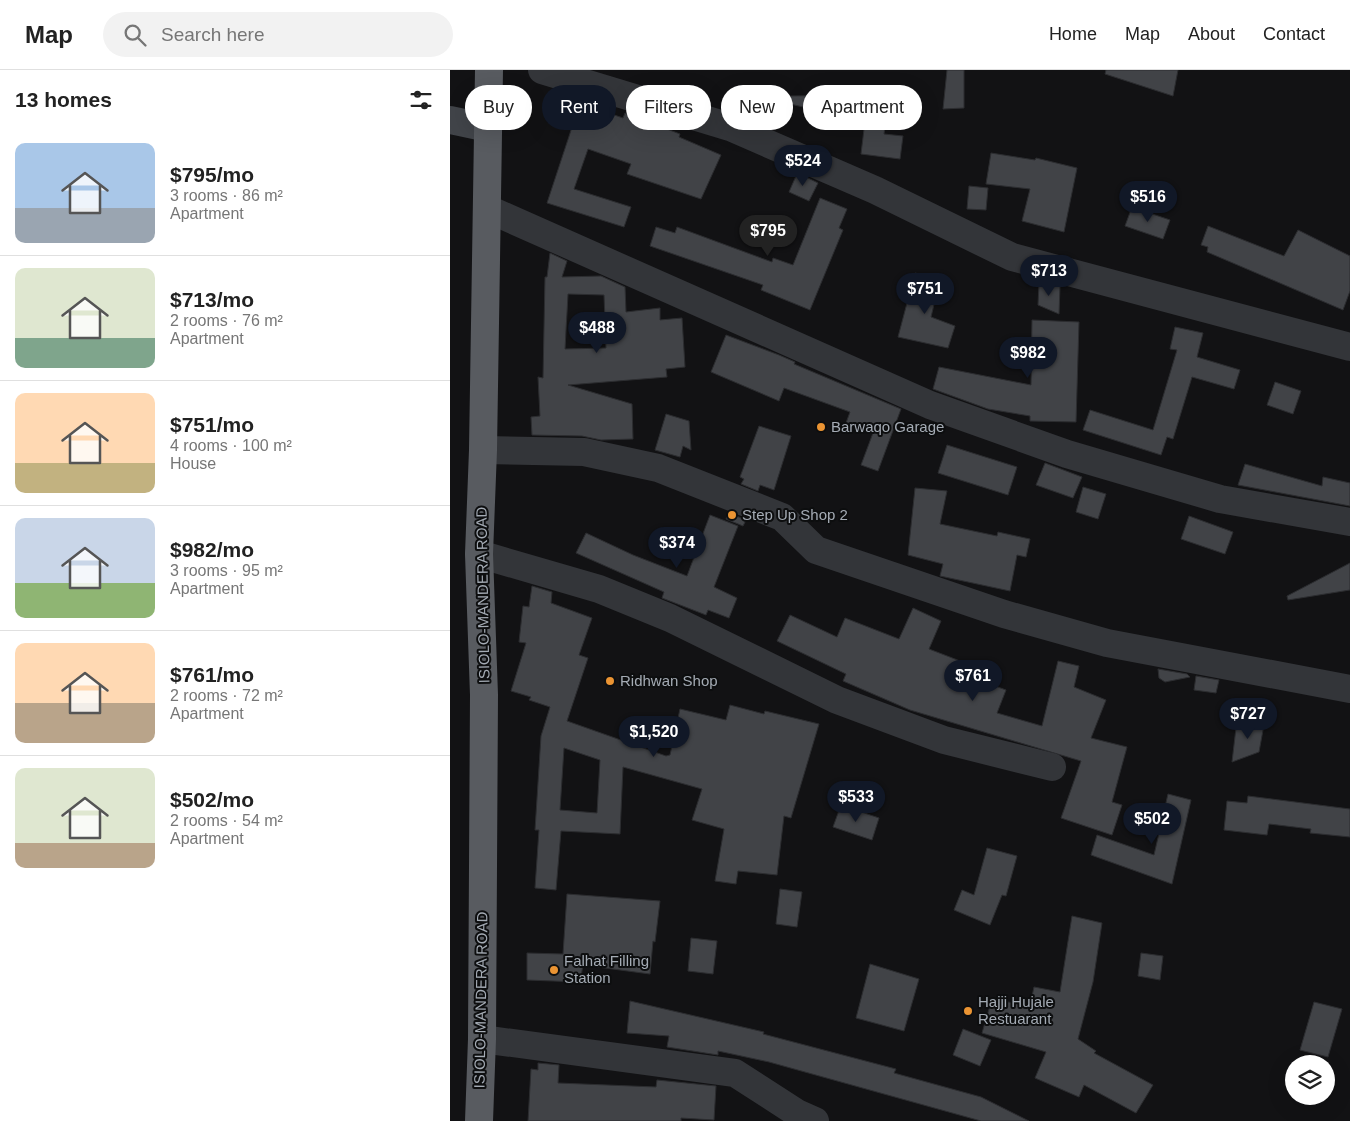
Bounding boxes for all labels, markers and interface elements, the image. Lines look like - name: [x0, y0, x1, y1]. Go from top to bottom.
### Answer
- search box: [103, 12, 453, 57]
- text: Map: [25, 21, 73, 48]
- icon: search: [121, 21, 149, 49]
- text: Search here: [161, 24, 265, 45]
- text: Home: [1049, 24, 1097, 44]
- text: Map: [1125, 24, 1160, 44]
- text: About: [1188, 24, 1235, 44]
- text: Contact: [1263, 24, 1325, 44]
- chip: Buy: [465, 85, 532, 130]
- chip: Rent: [542, 85, 616, 130]
- chip: Filters: [626, 85, 711, 130]
- chip: New: [721, 85, 793, 130]
- chip: Apartment: [803, 85, 922, 130]
- icon: filters: [407, 86, 435, 114]
- text: 13 homes: [15, 88, 112, 111]
- pin: $524: [773, 144, 833, 187]
- text: $524: [785, 152, 821, 169]
- icon: home: [55, 163, 115, 223]
- text: $795/mo: [170, 163, 254, 186]
- pin: $516: [1118, 180, 1178, 223]
- text: 3 rooms · 86 m²: [170, 187, 283, 204]
- text: $516: [1130, 188, 1166, 205]
- text: Apartment: [170, 205, 244, 222]
- pin: $795: [738, 214, 798, 257]
- text: $795: [750, 222, 786, 239]
- pin: $713: [1019, 254, 1079, 297]
- text: $713: [1031, 262, 1067, 279]
- pin: $751: [895, 272, 955, 315]
- text: $751: [907, 280, 943, 297]
- icon: home: [55, 288, 115, 348]
- text: $713/mo: [170, 288, 254, 311]
- text: 2 rooms · 76 m²: [170, 312, 283, 329]
- pin: $488: [567, 312, 627, 354]
- text: $488: [579, 319, 615, 336]
- text: Apartment: [170, 330, 244, 347]
- pin: $982: [998, 336, 1058, 379]
- text: $982: [1010, 344, 1046, 361]
- icon: home: [55, 413, 115, 473]
- text: $751/mo: [170, 413, 254, 436]
- place label: Barwaqo Garage: [831, 418, 944, 435]
- marker: Barwaqo Garage: [815, 421, 827, 433]
- text: 4 rooms · 100 m²: [170, 437, 292, 454]
- text: House: [170, 455, 216, 472]
- street label: ISIOLO-MANDERA ROAD: [472, 506, 493, 683]
- place label: Step Up Shop 2: [742, 506, 848, 523]
- marker: Step Up Shop 2: [726, 509, 738, 521]
- pin: $374: [647, 526, 707, 569]
- text: $374: [659, 534, 695, 551]
- icon: home: [55, 538, 115, 598]
- text: $982/mo: [170, 538, 254, 561]
- text: 3 rooms · 95 m²: [170, 562, 283, 579]
- text: Apartment: [170, 580, 244, 597]
- pin: $761: [943, 660, 1003, 702]
- icon: home: [55, 663, 115, 723]
- text: $761/mo: [170, 663, 254, 686]
- text: $761: [955, 667, 991, 684]
- place label: Ridhwan Shop: [620, 672, 718, 689]
- marker: Ridhwan Shop: [604, 675, 616, 687]
- text: 2 rooms · 72 m²: [170, 687, 283, 704]
- pin: $727: [1218, 698, 1278, 740]
- text: Apartment: [170, 705, 244, 722]
- text: $727: [1230, 705, 1266, 722]
- pin: $1,520: [613, 716, 695, 758]
- text: $1,520: [630, 723, 678, 740]
- pin: $533: [826, 780, 886, 823]
- icon: home: [55, 788, 115, 848]
- text: $502/mo: [170, 788, 254, 811]
- text: $533: [838, 788, 874, 805]
- pin: $502: [1122, 802, 1182, 845]
- text: $502: [1134, 810, 1170, 827]
- text: 2 rooms · 54 m²: [170, 812, 283, 829]
- text: Apartment: [170, 830, 244, 847]
- street label: ISIOLO-MANDERA ROAD: [470, 911, 491, 1088]
- place label: Falhat Filling Station: [564, 952, 649, 986]
- marker: Falhat Filling Station: [548, 964, 560, 976]
- place label: Hajji Hujale Restuarant: [978, 993, 1054, 1027]
- marker: Hajji Hujale Restuarant: [962, 1005, 974, 1017]
- map controls: [1285, 1055, 1335, 1105]
- button: layers: [1285, 1055, 1335, 1105]

